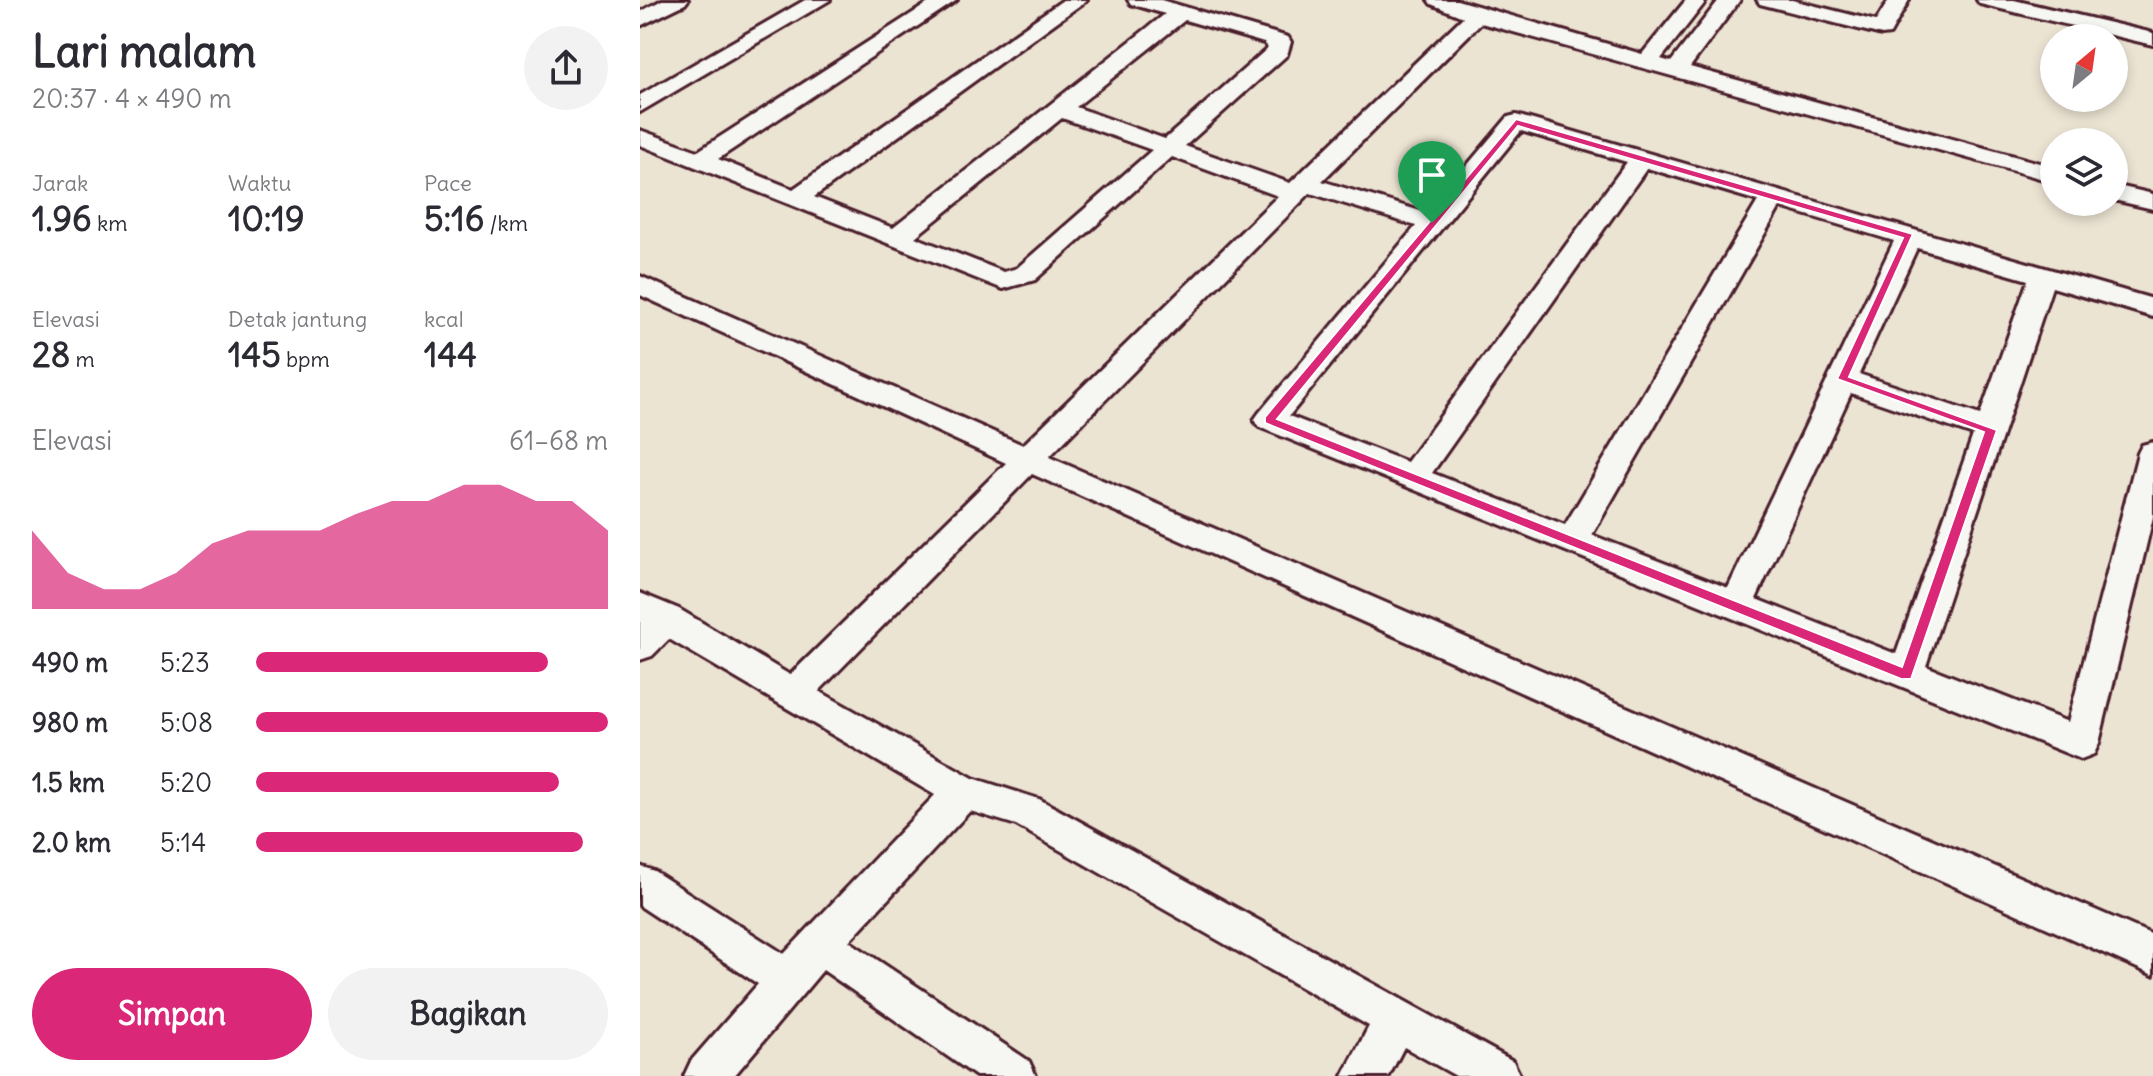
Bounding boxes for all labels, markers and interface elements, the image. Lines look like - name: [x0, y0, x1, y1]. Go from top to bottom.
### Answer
- text: Lari malam: [32, 24, 256, 79]
- north arrow: [2040, 24, 2128, 112]
- map controls: [2040, 24, 2128, 216]
- button: share: [524, 26, 608, 110]
- text: 20:37 · 4 × 490 m: [32, 82, 231, 115]
- button: layers: [2040, 128, 2128, 216]
- pin: [1398, 141, 1466, 223]
- icon: arrive: [1410, 153, 1454, 197]
- text: Jarak: [32, 169, 88, 197]
- text: Waktu: [228, 169, 291, 197]
- text: Pace: [424, 169, 472, 197]
- text: 1.96: [32, 197, 92, 240]
- text: 10:19: [228, 197, 305, 240]
- text: 5:16: [424, 197, 484, 240]
- text: km: [92, 209, 127, 237]
- text: /km: [484, 209, 528, 237]
- text: Elevasi: [32, 305, 100, 333]
- text: Detak jantung: [228, 305, 367, 333]
- text: kcal: [424, 305, 464, 333]
- text: 28: [32, 333, 70, 376]
- text: 145: [228, 333, 281, 376]
- text: 144: [424, 333, 477, 376]
- text: m: [70, 345, 95, 373]
- text: bpm: [281, 345, 330, 373]
- text: Elevasi: [32, 424, 112, 457]
- text: 61–68 m: [509, 424, 608, 457]
- text: 490 m: [32, 646, 108, 679]
- text: 5:23: [160, 646, 210, 679]
- text: 980 m: [32, 706, 108, 739]
- text: 5:08: [160, 706, 213, 739]
- text: 1.5 km: [32, 766, 105, 799]
- text: 5:20: [160, 766, 212, 799]
- text: 2.0 km: [32, 826, 111, 859]
- text: 5:14: [160, 826, 206, 859]
- button: Simpan: [32, 968, 312, 1060]
- button: Bagikan: [328, 968, 608, 1060]

